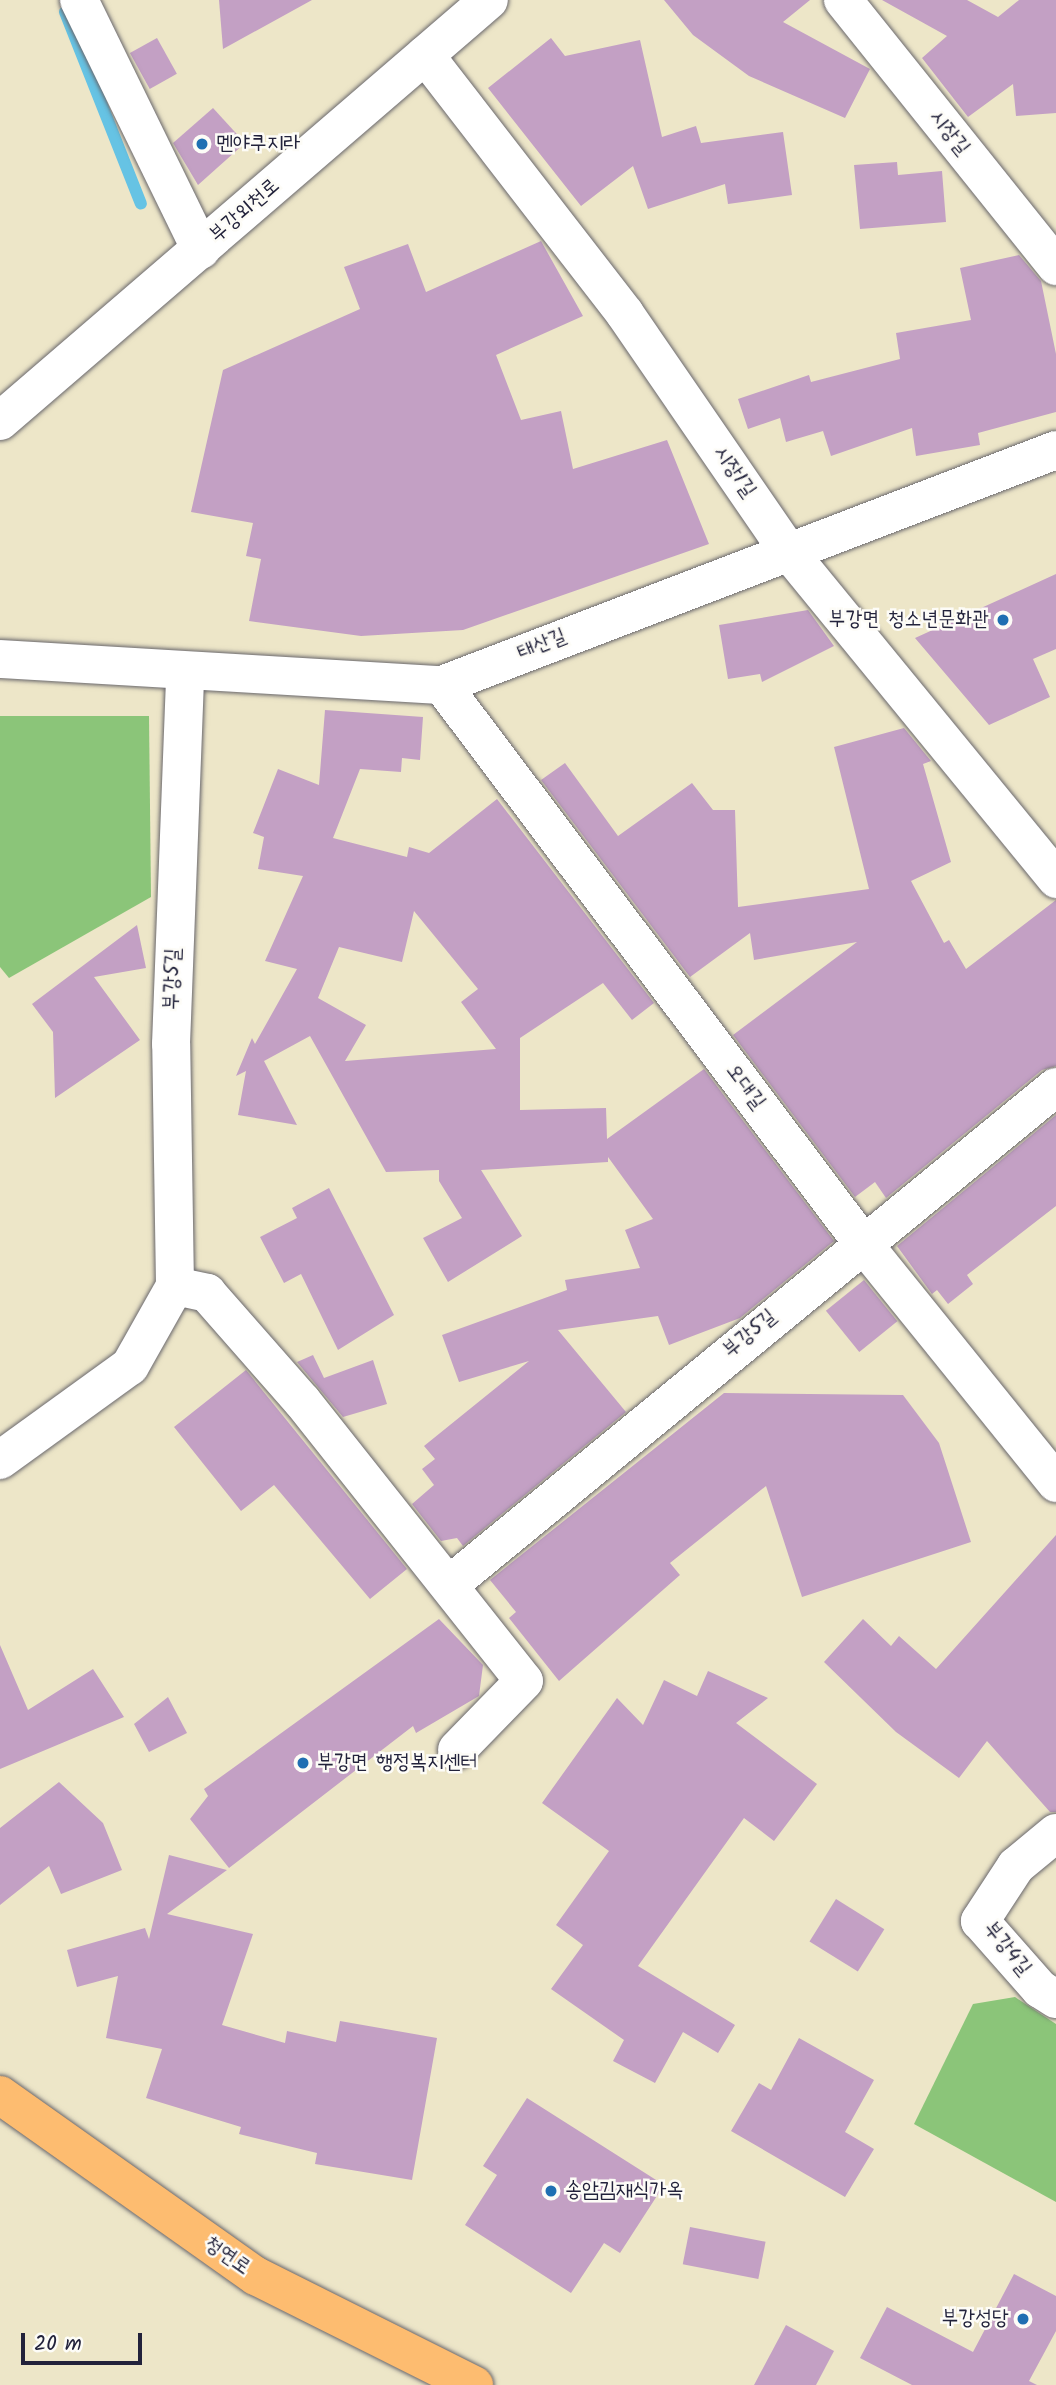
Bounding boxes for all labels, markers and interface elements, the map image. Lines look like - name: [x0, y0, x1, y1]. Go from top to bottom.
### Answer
- street label: 시장길: [923, 105, 975, 161]
- place label: 멘야쿠지라: [216, 131, 300, 157]
- marker: 멘야쿠지라: [194, 136, 210, 152]
- street label: 부강외천로: [205, 174, 285, 248]
- street label: 시장1길: [707, 441, 761, 503]
- place label: 부강면 청소년문화관: [828, 607, 989, 633]
- marker: 부강면 청소년문화관: [995, 612, 1011, 628]
- street label: 태산길: [514, 624, 570, 666]
- street label: 부강5길: [159, 948, 187, 1010]
- street label: 오대길: [720, 1059, 770, 1115]
- street label: 부강5길: [718, 1304, 782, 1364]
- place label: 부강면 행정복지센터: [317, 1750, 478, 1776]
- marker: 부강면 행정복지센터: [295, 1755, 311, 1771]
- street label: 부강4길: [978, 1917, 1036, 1981]
- place label: 송암김재식가옥: [565, 2178, 683, 2204]
- marker: 송암김재식가옥: [543, 2183, 559, 2199]
- street label: 청연로: [199, 2231, 255, 2281]
- place label: 부강성당: [941, 2306, 1009, 2332]
- marker: 부강성당: [1015, 2311, 1031, 2327]
- scale bar: [24, 2318, 145, 2362]
- text: 20 m: [34, 2328, 82, 2361]

